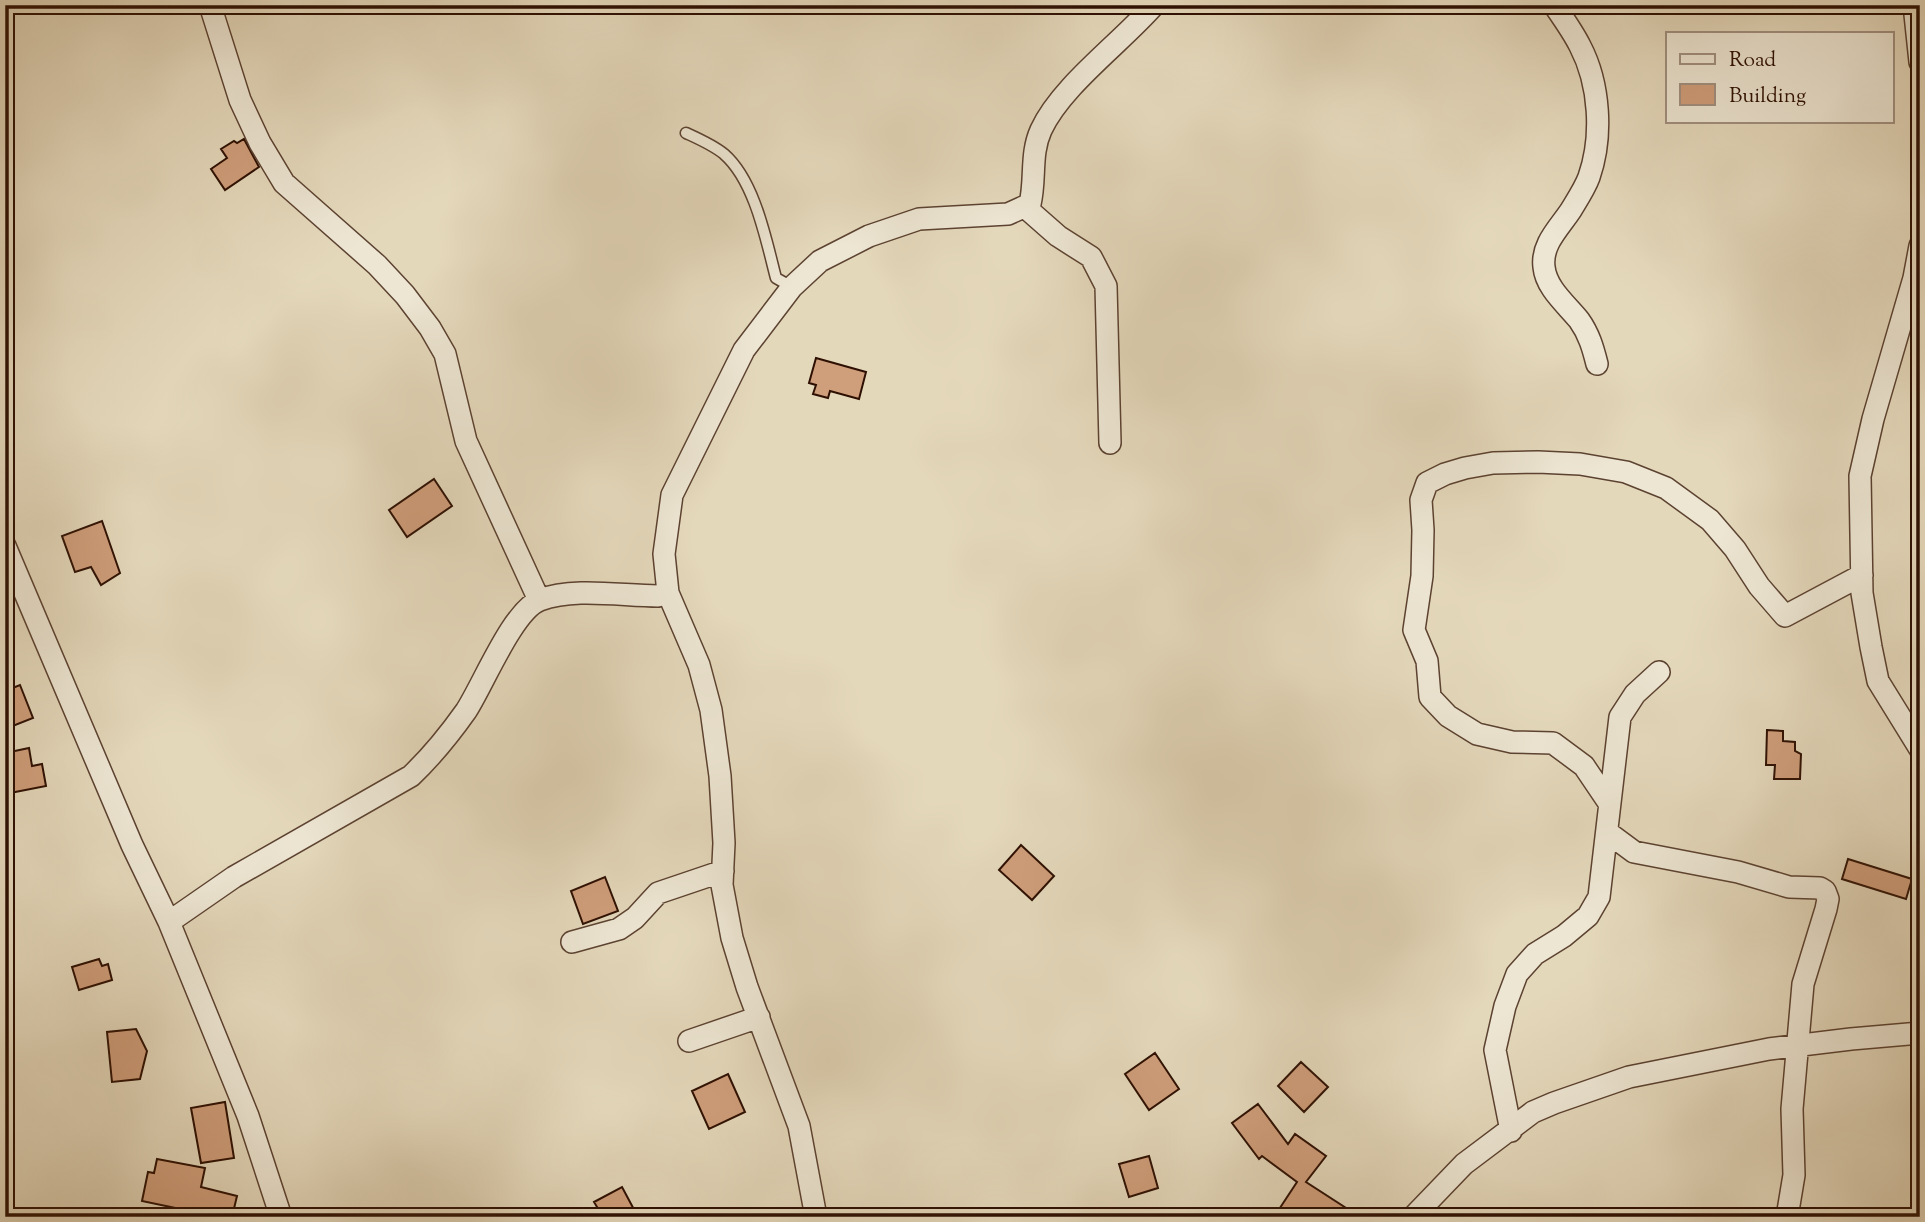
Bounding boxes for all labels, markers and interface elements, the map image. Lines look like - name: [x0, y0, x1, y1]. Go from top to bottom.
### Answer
- legend: [1666, 32, 1894, 122]
- text: Road: [1729, 46, 1776, 76]
- text: Building: [1729, 82, 1806, 112]

